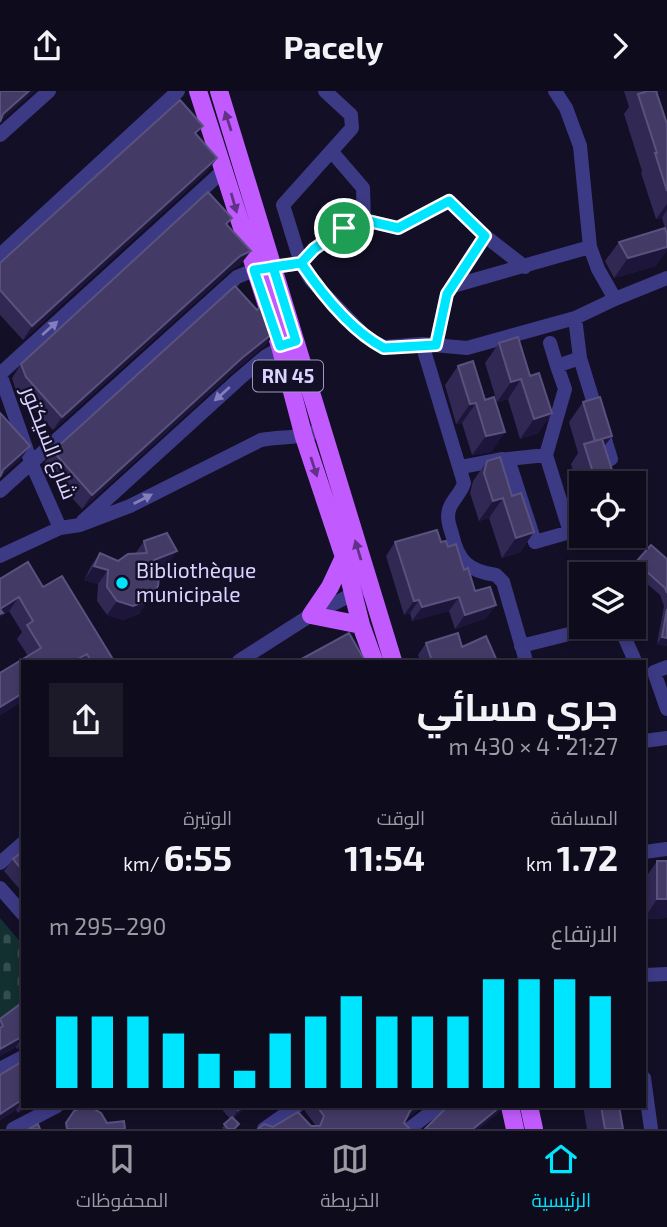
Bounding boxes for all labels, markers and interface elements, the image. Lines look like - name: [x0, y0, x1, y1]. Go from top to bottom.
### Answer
- icon: share: [28, 27, 66, 65]
- text: Pacely: [284, 27, 383, 65]
- icon: forward: [601, 27, 639, 65]
- one-way arrow: [223, 110, 233, 131]
- one-way arrow: [230, 192, 240, 213]
- pin: [314, 198, 374, 258]
- icon: arrive: [325, 209, 363, 247]
- one-way arrow: [42, 320, 59, 336]
- road number: RN 45: [253, 361, 323, 391]
- street label: شارع السيكتور: [14, 382, 83, 503]
- one-way arrow: [213, 386, 230, 402]
- one-way arrow: [309, 457, 320, 478]
- map controls: [569, 471, 646, 639]
- button: locate: [569, 471, 646, 548]
- one-way arrow: [133, 493, 153, 504]
- one-way arrow: [353, 539, 363, 560]
- place label: Bibliothèque municipale: [136, 557, 256, 606]
- button: layers: [569, 562, 646, 639]
- marker: Bibliothèque municipale: [114, 575, 130, 591]
- button: share: [49, 683, 123, 757]
- text: جري مسائي: [417, 683, 618, 729]
- text: 21:27 · 4 × 430 m: [448, 732, 618, 760]
- text: الوتيرة: [183, 806, 232, 829]
- text: الوقت: [377, 806, 425, 829]
- text: المسافة: [550, 806, 618, 829]
- text: 6:55: [164, 836, 232, 878]
- text: 11:54: [344, 836, 425, 878]
- text: 1.72: [557, 836, 618, 878]
- text: /km: [123, 852, 164, 875]
- text: km: [526, 852, 557, 875]
- text: 290–295 m: [49, 912, 166, 940]
- text: الارتفاع: [551, 919, 618, 947]
- tab: المحفوظات: [76, 1140, 168, 1218]
- tab: الخريطة: [320, 1140, 380, 1218]
- tab: الرئيسية: [531, 1140, 591, 1218]

